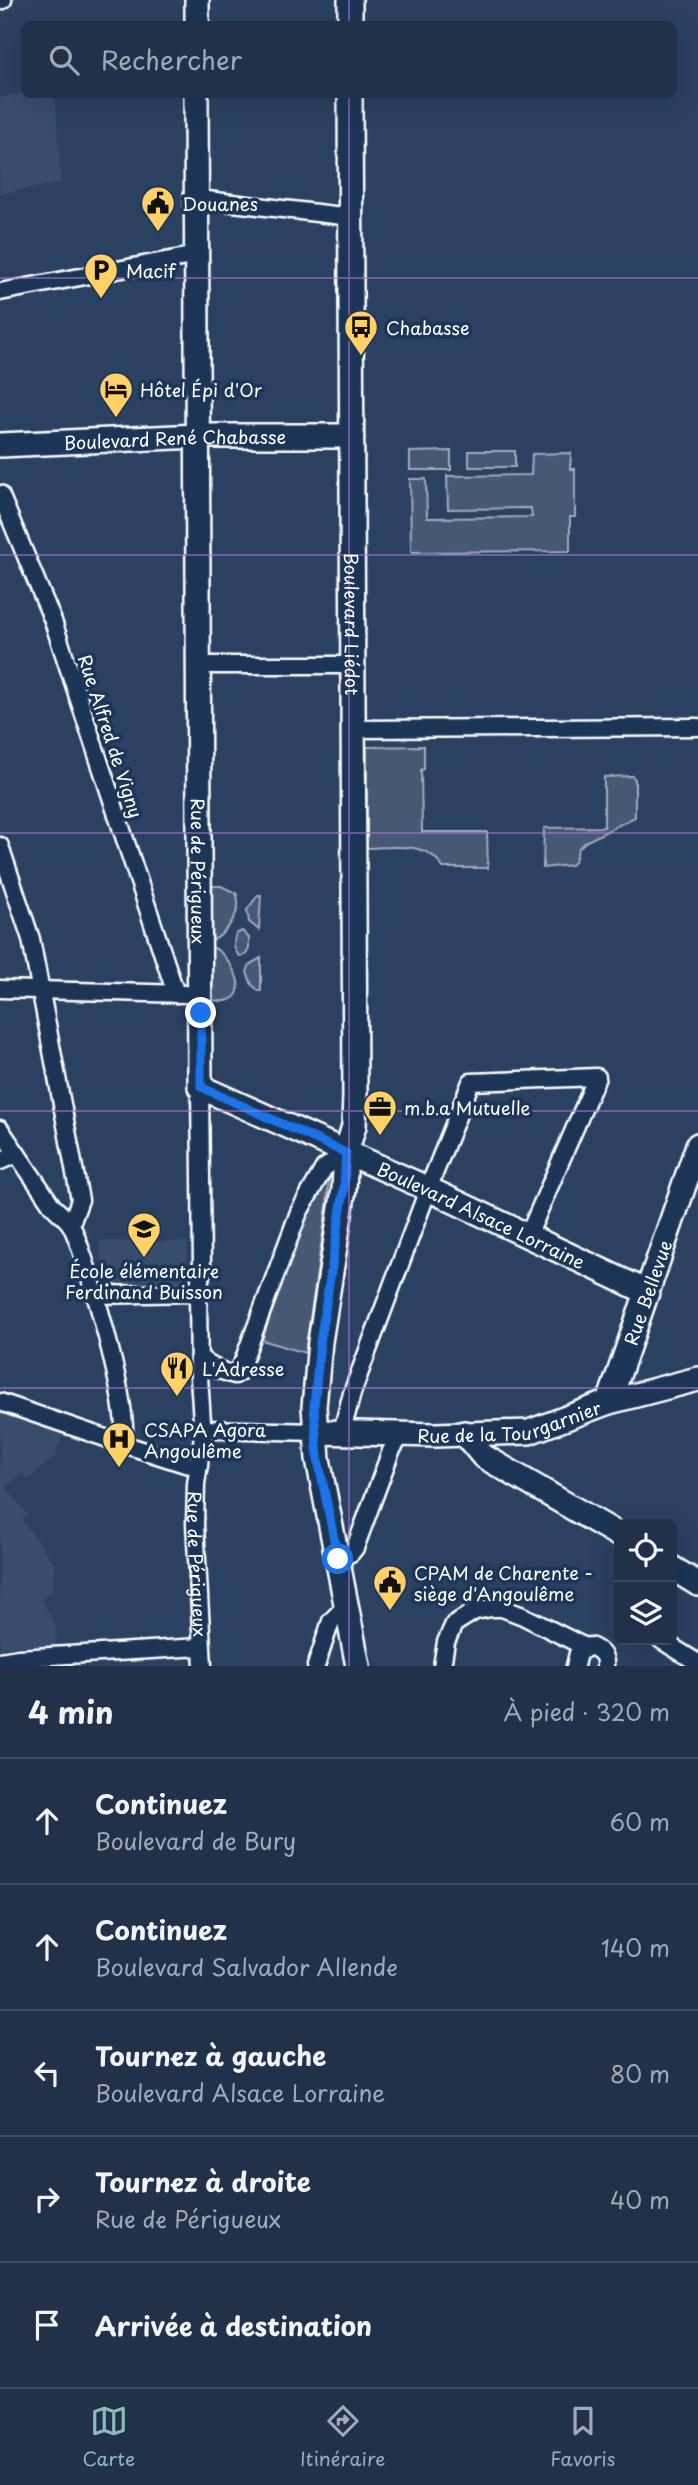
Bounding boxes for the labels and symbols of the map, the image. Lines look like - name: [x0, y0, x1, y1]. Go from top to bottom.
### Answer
- public building icon: Douanes: [139, 184, 177, 233]
- place label: Douanes: [182, 190, 258, 217]
- parking icon: Macif: [82, 251, 120, 300]
- place label: Macif: [126, 257, 177, 284]
- bus stop icon: Chabasse: [342, 308, 380, 357]
- place label: Chabasse: [386, 314, 470, 341]
- hotel icon: Hôtel Épi d'Or: [97, 370, 135, 419]
- place label: Hôtel Épi d'Or: [140, 376, 263, 403]
- street label: Boulevard René Chabasse: [63, 423, 286, 456]
- street label: Boulevard Liédot: [339, 552, 367, 695]
- street label: Rue Alfred de Vigny: [72, 651, 150, 821]
- street label: Rue de Périgueux: [185, 798, 213, 944]
- route end: [185, 997, 216, 1028]
- office icon: m.b.a Mutuelle: [361, 1088, 399, 1137]
- place label: m.b.a Mutuelle: [404, 1094, 530, 1121]
- street label: Boulevard Alsace Lorraine: [373, 1154, 590, 1275]
- school or university icon: École élémentaire Ferdinand Buisson: [125, 1210, 163, 1259]
- street label: Rue Bellevue: [616, 1236, 678, 1349]
- place label: École élémentaire Ferdinand Buisson: [65, 1257, 223, 1305]
- restaurant icon: L'Adresse: [158, 1349, 196, 1398]
- place label: L'Adresse: [202, 1355, 284, 1382]
- street label: Rue de la Tourgarnier: [417, 1393, 605, 1449]
- place label: CSAPA Agora Angoulême: [144, 1416, 266, 1464]
- hospital icon: CSAPA Agora Angoulême: [100, 1420, 138, 1469]
- street label: Rue de Périgueux: [181, 1491, 215, 1637]
- route start: [322, 1543, 353, 1574]
- place label: CPAM de Charente - siège d'Angoulême: [414, 1559, 593, 1607]
- public building icon: CPAM de Charente - siège d'Angoulême: [371, 1563, 409, 1612]

